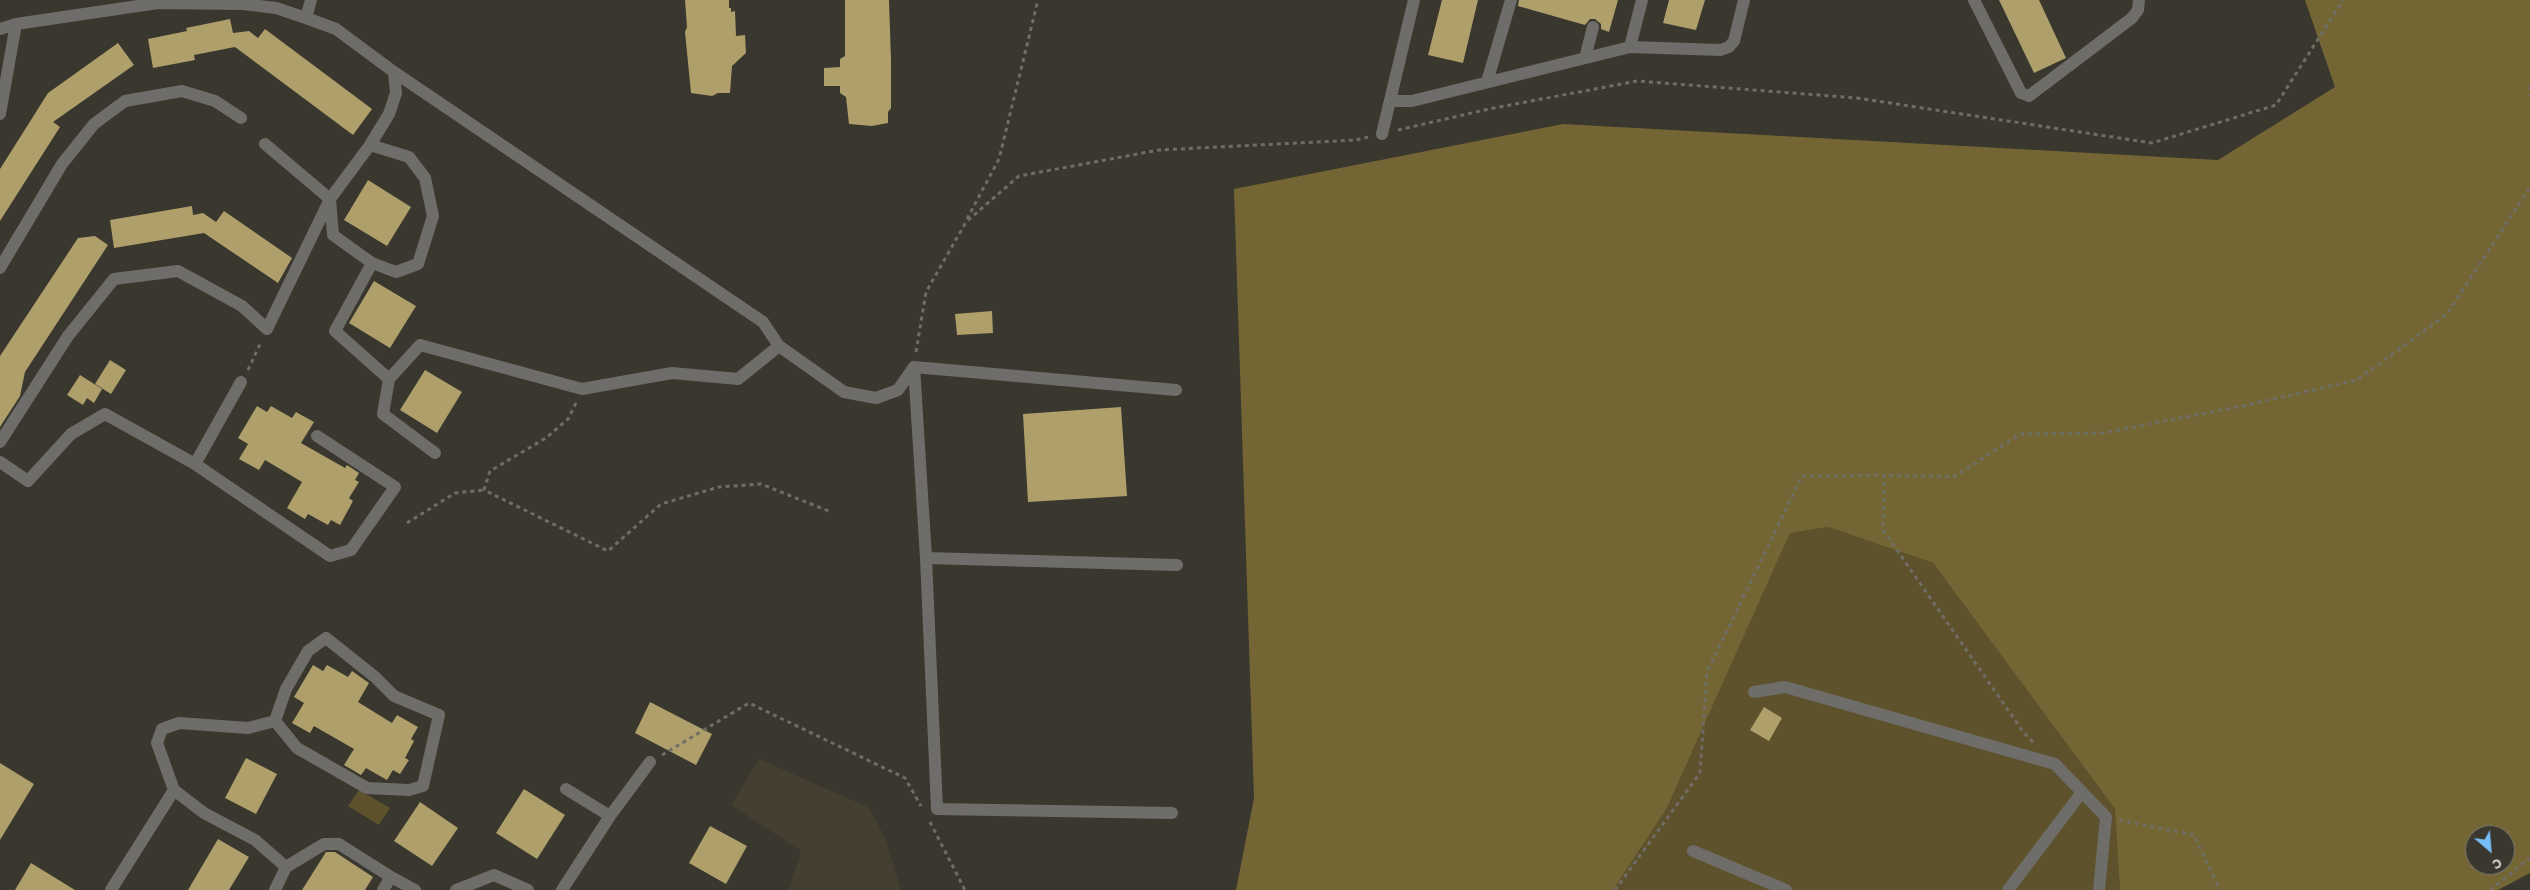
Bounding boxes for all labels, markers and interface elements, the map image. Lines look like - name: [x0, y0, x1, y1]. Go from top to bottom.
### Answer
- north arrow: [2465, 825, 2515, 875]
- text: С: [2489, 853, 2504, 873]

